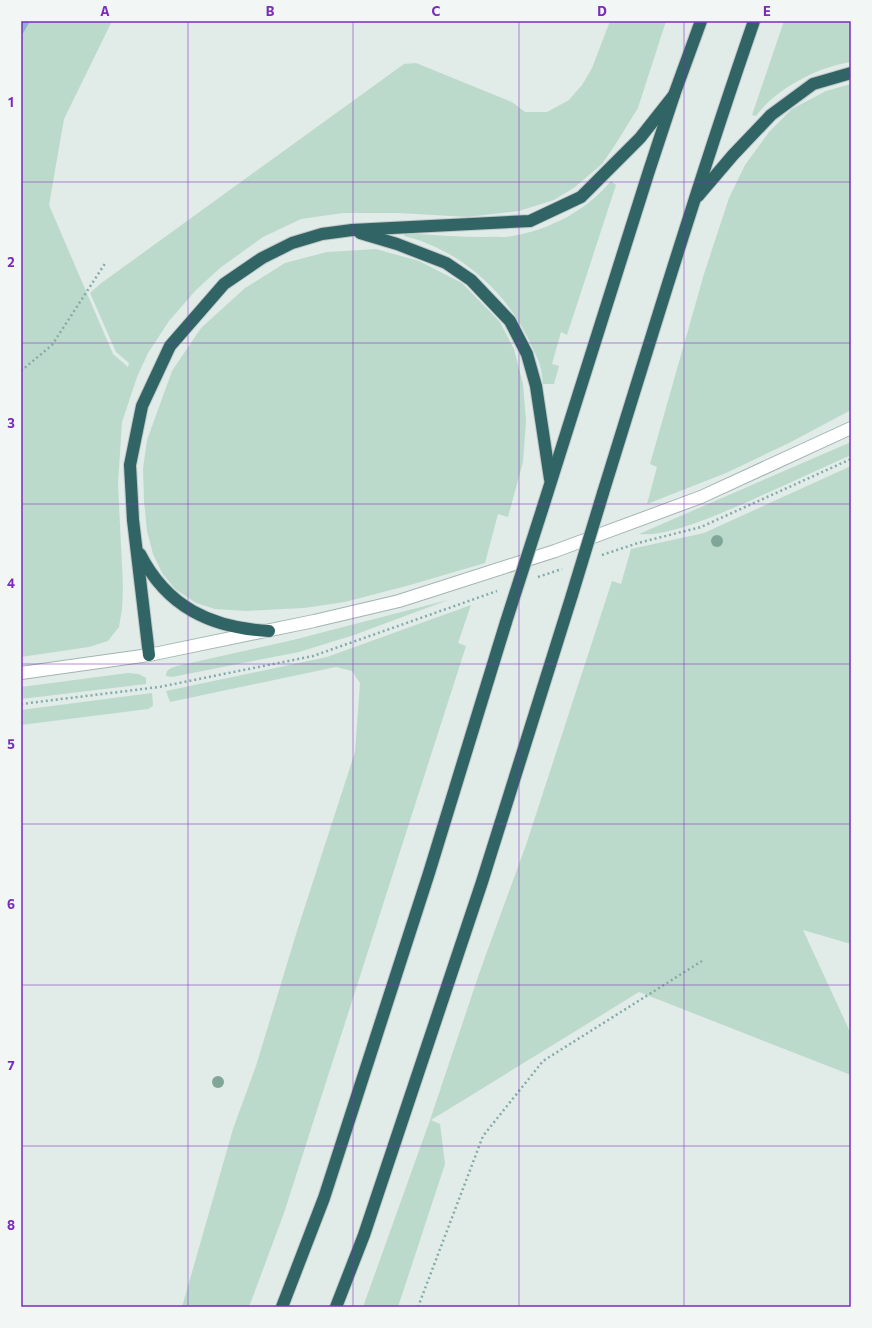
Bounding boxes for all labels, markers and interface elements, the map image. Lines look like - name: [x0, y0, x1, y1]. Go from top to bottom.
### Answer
- text: A: [100, 3, 110, 19]
- text: B: [266, 3, 275, 19]
- text: C: [432, 3, 441, 19]
- text: D: [597, 3, 607, 19]
- text: E: [763, 3, 771, 19]
- text: 1: [8, 94, 14, 110]
- text: 2: [7, 254, 15, 270]
- text: 3: [7, 415, 15, 431]
- text: 4: [7, 575, 15, 591]
- text: 5: [7, 736, 15, 752]
- text: 6: [7, 896, 15, 912]
- text: 7: [7, 1057, 15, 1073]
- text: 8: [7, 1217, 15, 1233]

